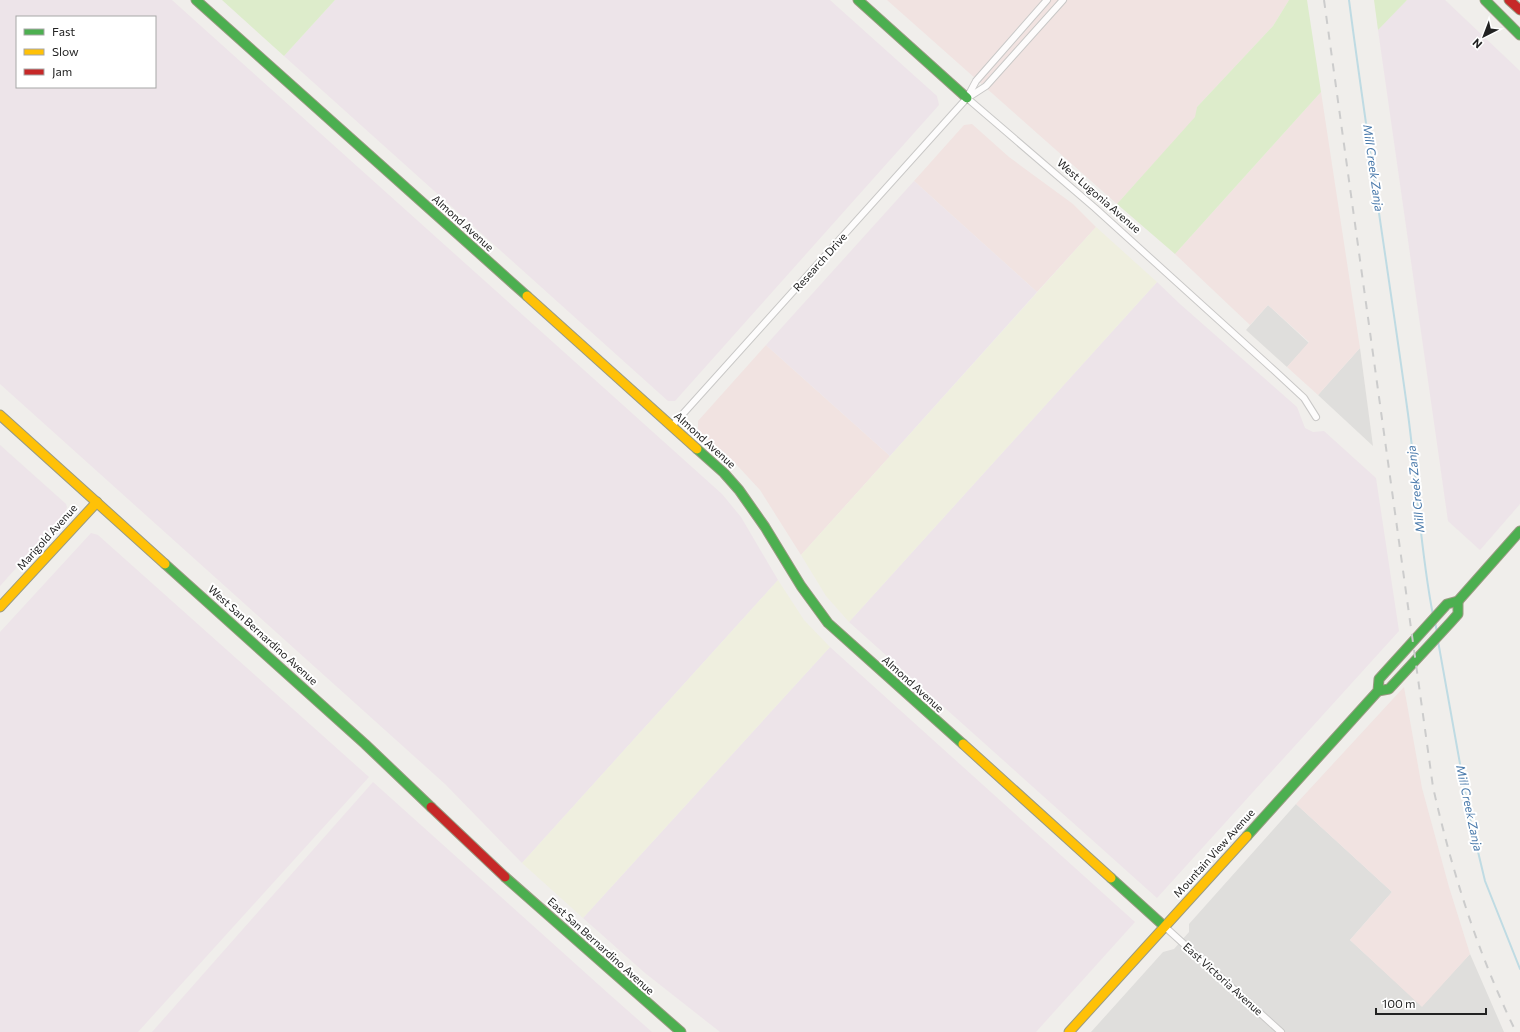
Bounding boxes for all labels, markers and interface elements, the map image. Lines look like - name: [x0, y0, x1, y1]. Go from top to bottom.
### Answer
- legend: [16, 16, 156, 88]
- north arrow: [1464, 16, 1504, 56]
- text: Fast: [52, 24, 75, 38]
- text: N: [1470, 36, 1484, 51]
- text: Slow: [52, 44, 79, 58]
- text: Jam: [52, 64, 72, 79]
- water label: Mill Creek Zanja: [1361, 123, 1387, 212]
- street label: West Lugonia Avenue: [1055, 156, 1144, 236]
- street label: Almond Avenue: [430, 192, 497, 254]
- street label: Research Drive: [790, 230, 849, 294]
- street label: Almond Avenue: [672, 409, 739, 471]
- water label: Mill Creek Zanja: [1403, 445, 1427, 533]
- street label: Marigold Avenue: [14, 501, 80, 572]
- street label: West San Bernardino Avenue: [206, 582, 321, 687]
- street label: Almond Avenue: [880, 653, 947, 715]
- water label: Mill Creek Zanja: [1454, 763, 1486, 852]
- street label: Mountain View Avenue: [1170, 806, 1257, 900]
- street label: East San Bernardino Avenue: [545, 894, 657, 997]
- street label: East Victoria Avenue: [1181, 940, 1266, 1018]
- scale bar: [1376, 990, 1486, 1016]
- text: 100 m: [1382, 996, 1416, 1010]

